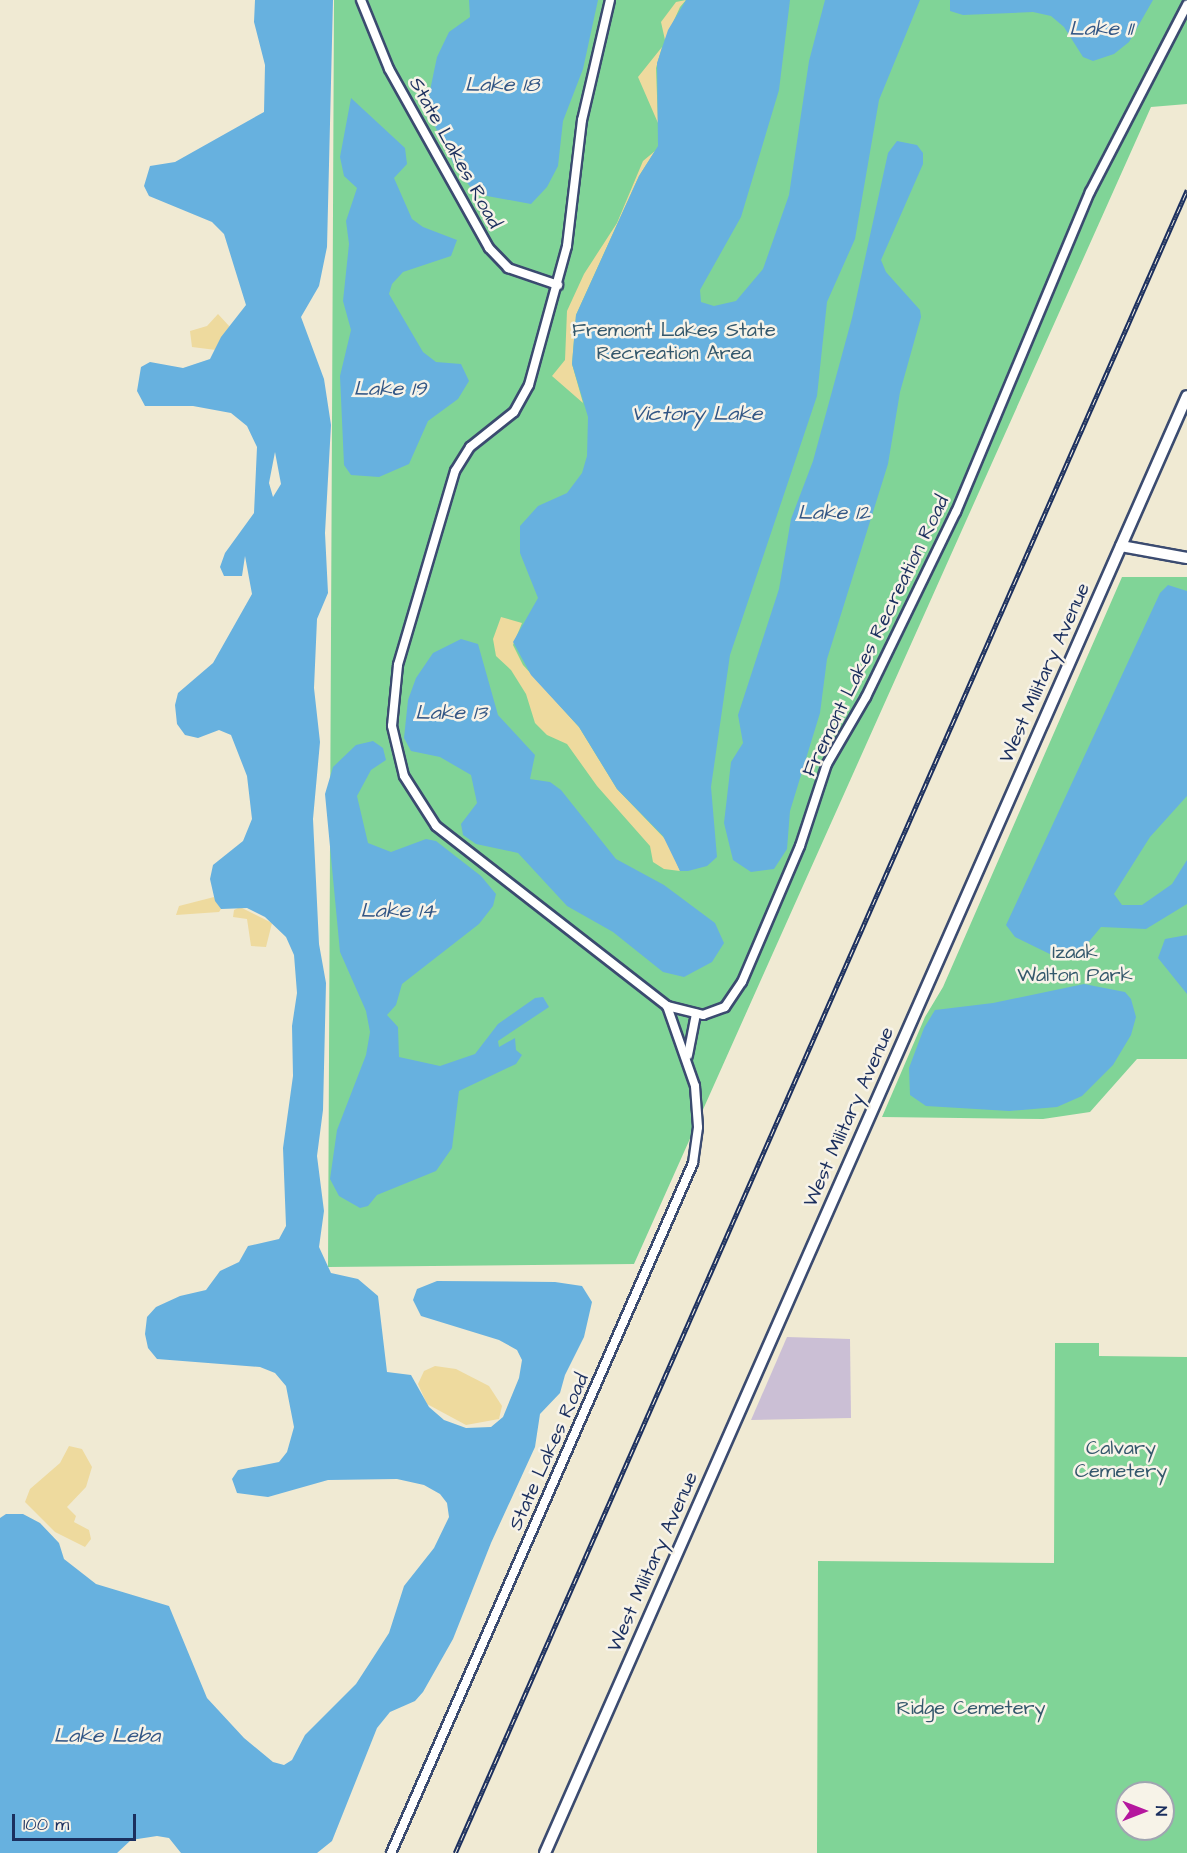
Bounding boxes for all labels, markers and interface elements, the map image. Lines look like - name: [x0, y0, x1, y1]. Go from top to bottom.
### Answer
- water label: Lake 11: [1069, 16, 1133, 42]
- water label: Lake 18: [465, 72, 539, 98]
- street label: State Lakes Road: [404, 73, 506, 233]
- park label: Fremont Lakes State Recreation Area: [572, 318, 776, 365]
- water label: Lake 19: [354, 376, 426, 402]
- water label: Victory Lake: [632, 401, 762, 427]
- street label: Fremont Lakes Recreation Road: [797, 491, 955, 781]
- water label: Lake 12: [798, 500, 870, 526]
- street label: West Military Avenue: [994, 579, 1096, 767]
- water label: Lake 13: [415, 700, 487, 726]
- water label: Lake 14: [361, 898, 435, 924]
- park label: Izaak Walton Park: [1017, 941, 1133, 988]
- street label: West Military Avenue: [798, 1023, 900, 1211]
- street label: State Lakes Road: [504, 1370, 594, 1534]
- park label: Calvary Cemetery: [1075, 1437, 1167, 1484]
- street label: West Military Avenue: [602, 1468, 704, 1656]
- park label: Ridge Cemetery: [897, 1696, 1045, 1720]
- water label: Lake Leba: [54, 1723, 160, 1749]
- north arrow: [1115, 1781, 1175, 1841]
- scale bar: [15, 1802, 140, 1840]
- text: N: [1150, 1806, 1172, 1816]
- text: 100 m: [23, 1812, 69, 1837]

